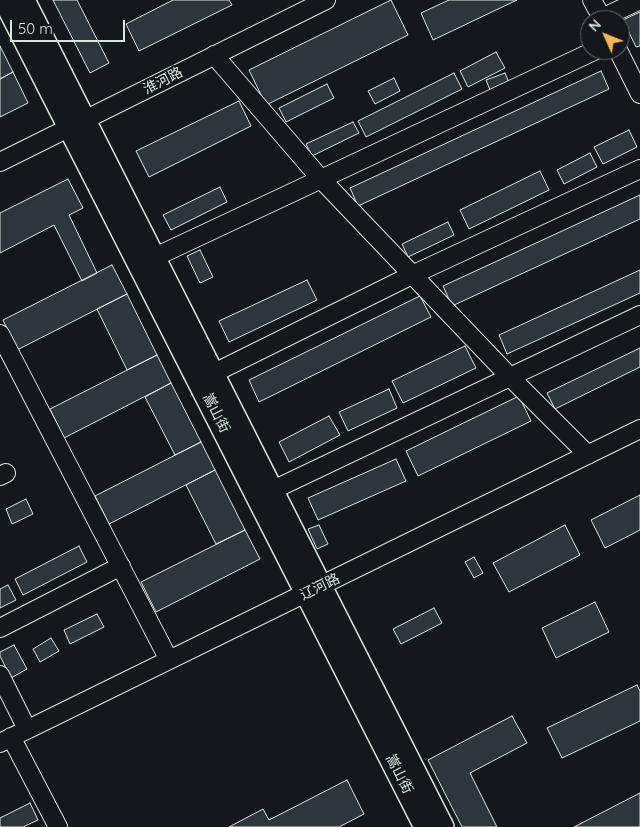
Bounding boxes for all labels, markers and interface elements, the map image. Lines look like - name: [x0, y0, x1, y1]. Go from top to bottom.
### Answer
- scale bar: [12, 10, 128, 42]
- north arrow: [580, 10, 630, 60]
- text: N: [585, 15, 605, 35]
- text: 50 m: [18, 19, 53, 38]
- street label: 淮河路: [140, 64, 186, 98]
- street label: 嵩山街: [199, 390, 233, 436]
- street label: 辽河路: [297, 570, 343, 604]
- street label: 嵩山街: [382, 751, 416, 797]

